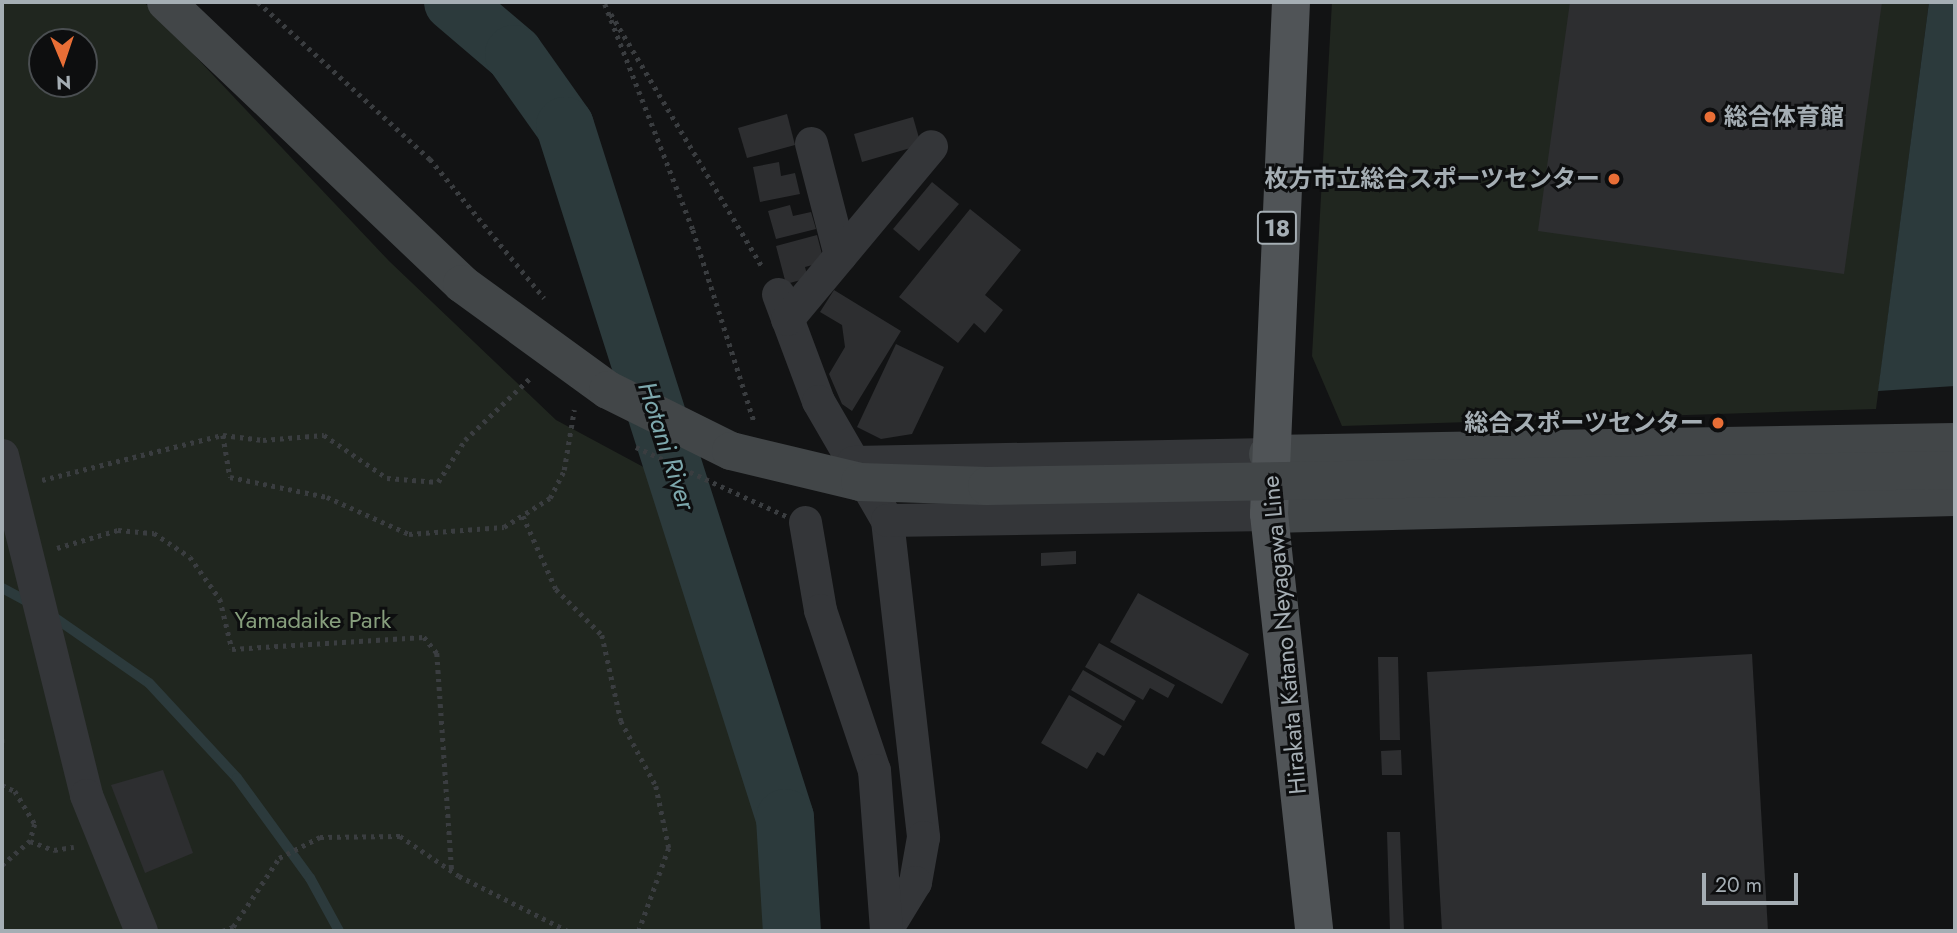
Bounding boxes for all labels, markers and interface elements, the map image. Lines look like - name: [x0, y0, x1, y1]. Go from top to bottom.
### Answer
- north arrow: [28, 28, 98, 98]
- text: N: [56, 69, 72, 96]
- place label: 総合体育館: [1724, 103, 1844, 131]
- marker: 総合体育館: [1702, 109, 1718, 125]
- place label: 枚方市立総合スポーツセンター: [1264, 165, 1600, 193]
- marker: 枚方市立総合スポーツセンター: [1606, 171, 1622, 187]
- road number: 18: [1256, 208, 1298, 247]
- water label: Hotani River: [631, 378, 701, 514]
- place label: 総合スポーツセンター: [1464, 409, 1704, 437]
- marker: 総合スポーツセンター: [1710, 415, 1726, 431]
- street label: Hirakata Katano Neyagawa Line: [1256, 474, 1312, 796]
- park label: Yamadaike Park: [235, 606, 391, 634]
- scale bar: [1705, 860, 1801, 904]
- text: 20 m: [1715, 870, 1762, 900]

